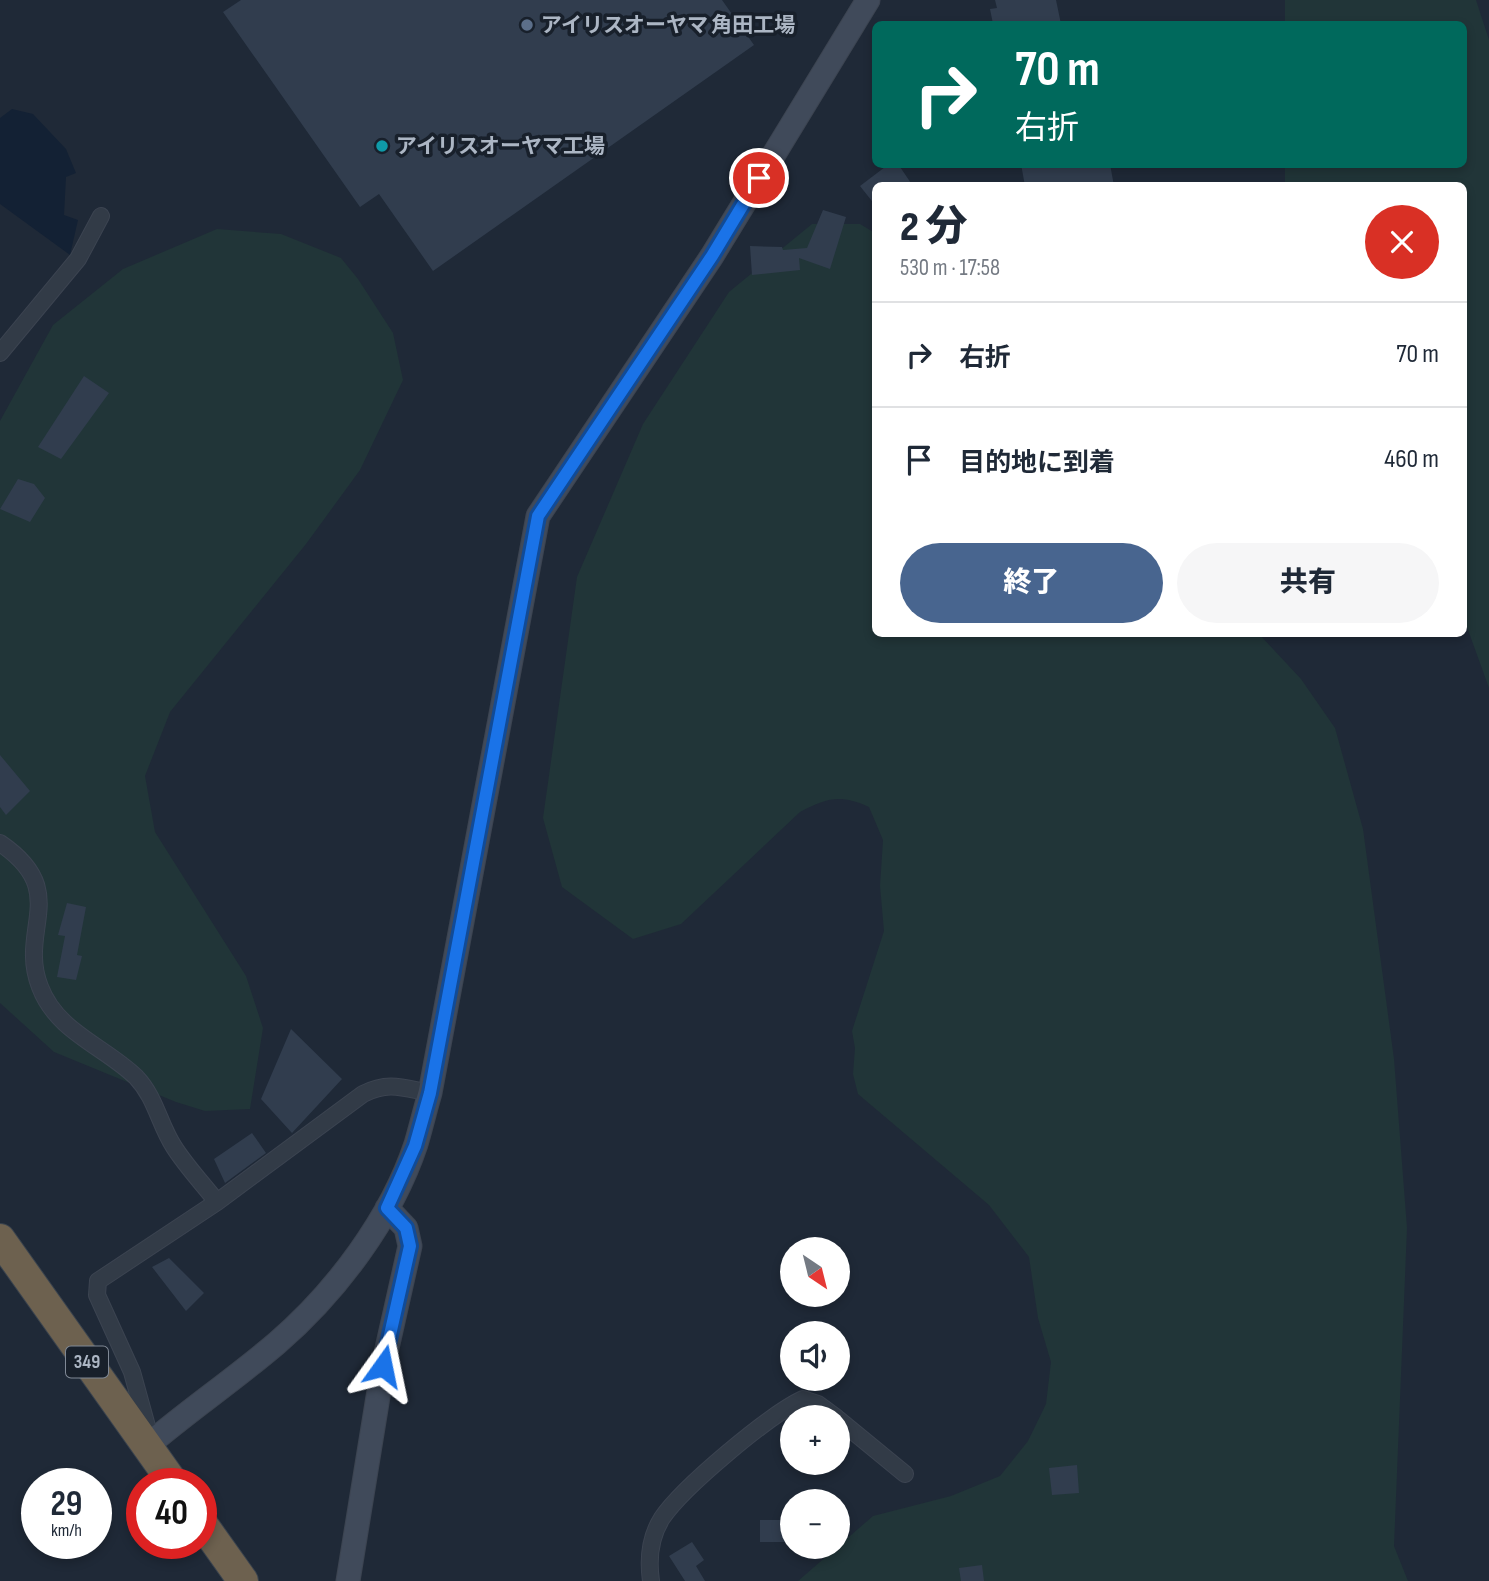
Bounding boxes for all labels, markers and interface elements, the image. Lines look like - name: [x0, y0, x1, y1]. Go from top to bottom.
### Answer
- place label: アイリスオーヤマ 角田工場: [541, 13, 795, 38]
- marker: アイリスオーヤマ 角田工場: [519, 17, 535, 33]
- text: 70 m: [1015, 41, 1100, 100]
- icon: right: [900, 49, 991, 140]
- text: 右折: [1015, 109, 1079, 148]
- place label: アイリスオーヤマ工場: [396, 134, 605, 159]
- marker: アイリスオーヤマ工場: [374, 138, 390, 154]
- pin: [729, 148, 789, 208]
- icon: arrive: [740, 159, 778, 197]
- text: 2 分: [900, 202, 967, 253]
- button: close: [1365, 205, 1439, 279]
- text: 530 m · 17:58: [900, 254, 1000, 282]
- icon: right: [900, 336, 938, 374]
- text: 70 m: [1396, 339, 1439, 370]
- text: 右折: [959, 343, 1011, 374]
- icon: arrive: [900, 441, 938, 479]
- text: 460 m: [1384, 444, 1439, 475]
- text: 目的地に到着: [959, 448, 1115, 479]
- button: 終了: [900, 543, 1163, 623]
- button: 共有: [1177, 543, 1439, 623]
- north arrow: [780, 1237, 850, 1307]
- map controls: [780, 1237, 850, 1559]
- button: sound: [780, 1321, 850, 1391]
- position arrow: [346, 1329, 420, 1403]
- road number: 349: [66, 1346, 108, 1378]
- button: +: [780, 1405, 850, 1475]
- speed limit sign: 40: [126, 1468, 217, 1559]
- text: 29: [51, 1483, 82, 1526]
- button: −: [780, 1489, 850, 1559]
- text: km/h: [51, 1520, 82, 1541]

